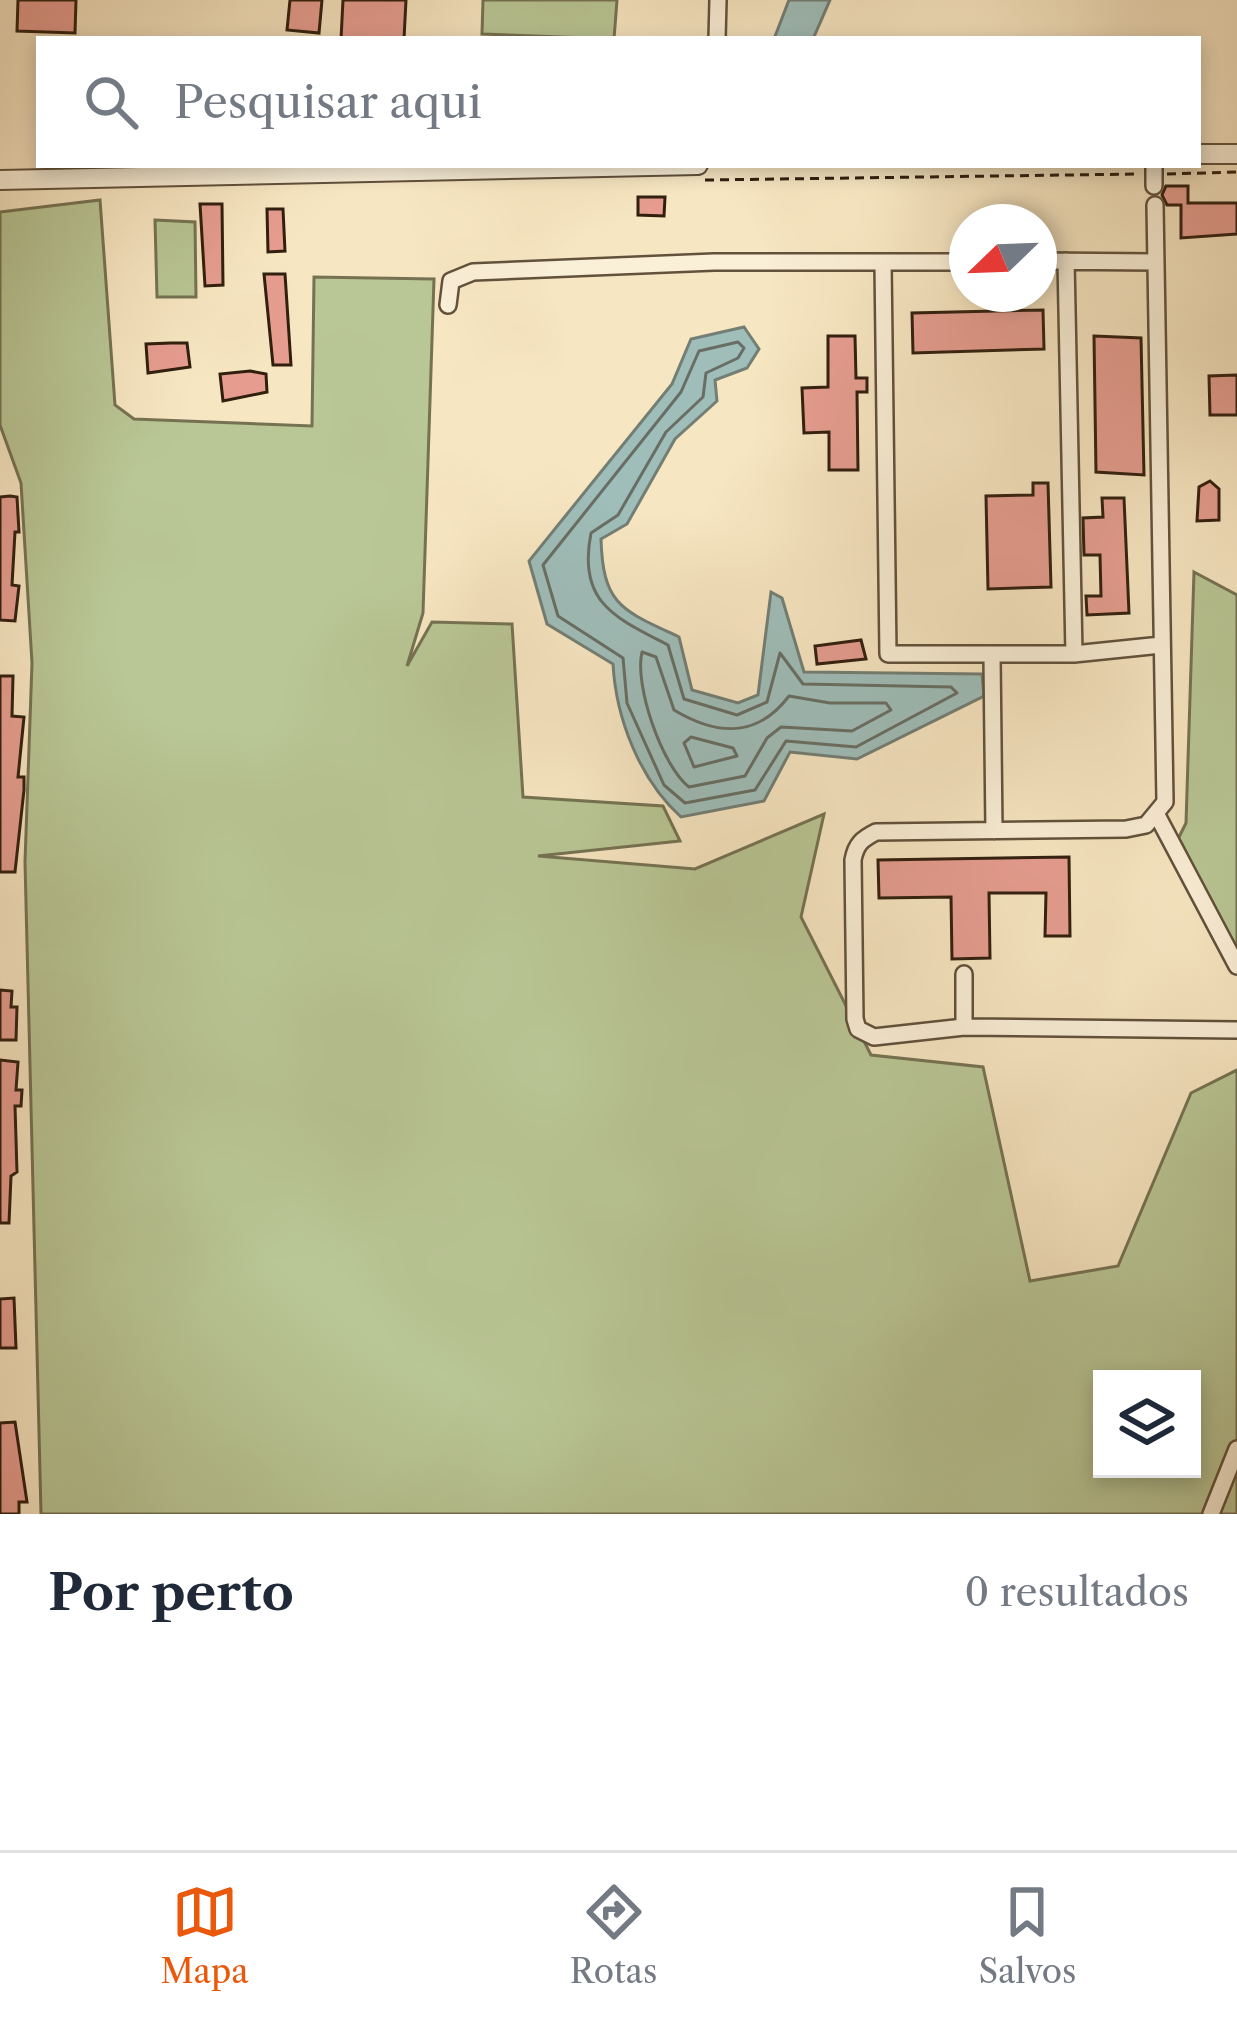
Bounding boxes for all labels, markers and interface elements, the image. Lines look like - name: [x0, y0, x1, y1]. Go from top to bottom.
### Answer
- search box: [36, 36, 1201, 168]
- icon: search: [78, 69, 144, 135]
- text: Pesquisar aqui: [174, 74, 482, 130]
- north arrow: [949, 204, 1057, 312]
- map controls: [1093, 1370, 1201, 1478]
- button: layers: [1093, 1370, 1201, 1478]
- text: Por perto: [48, 1561, 294, 1623]
- text: 0 resultados: [965, 1568, 1189, 1616]
- tab: Mapa: [161, 1879, 249, 1992]
- tab: Rotas: [570, 1879, 657, 1992]
- tab: Salvos: [978, 1879, 1076, 1992]

